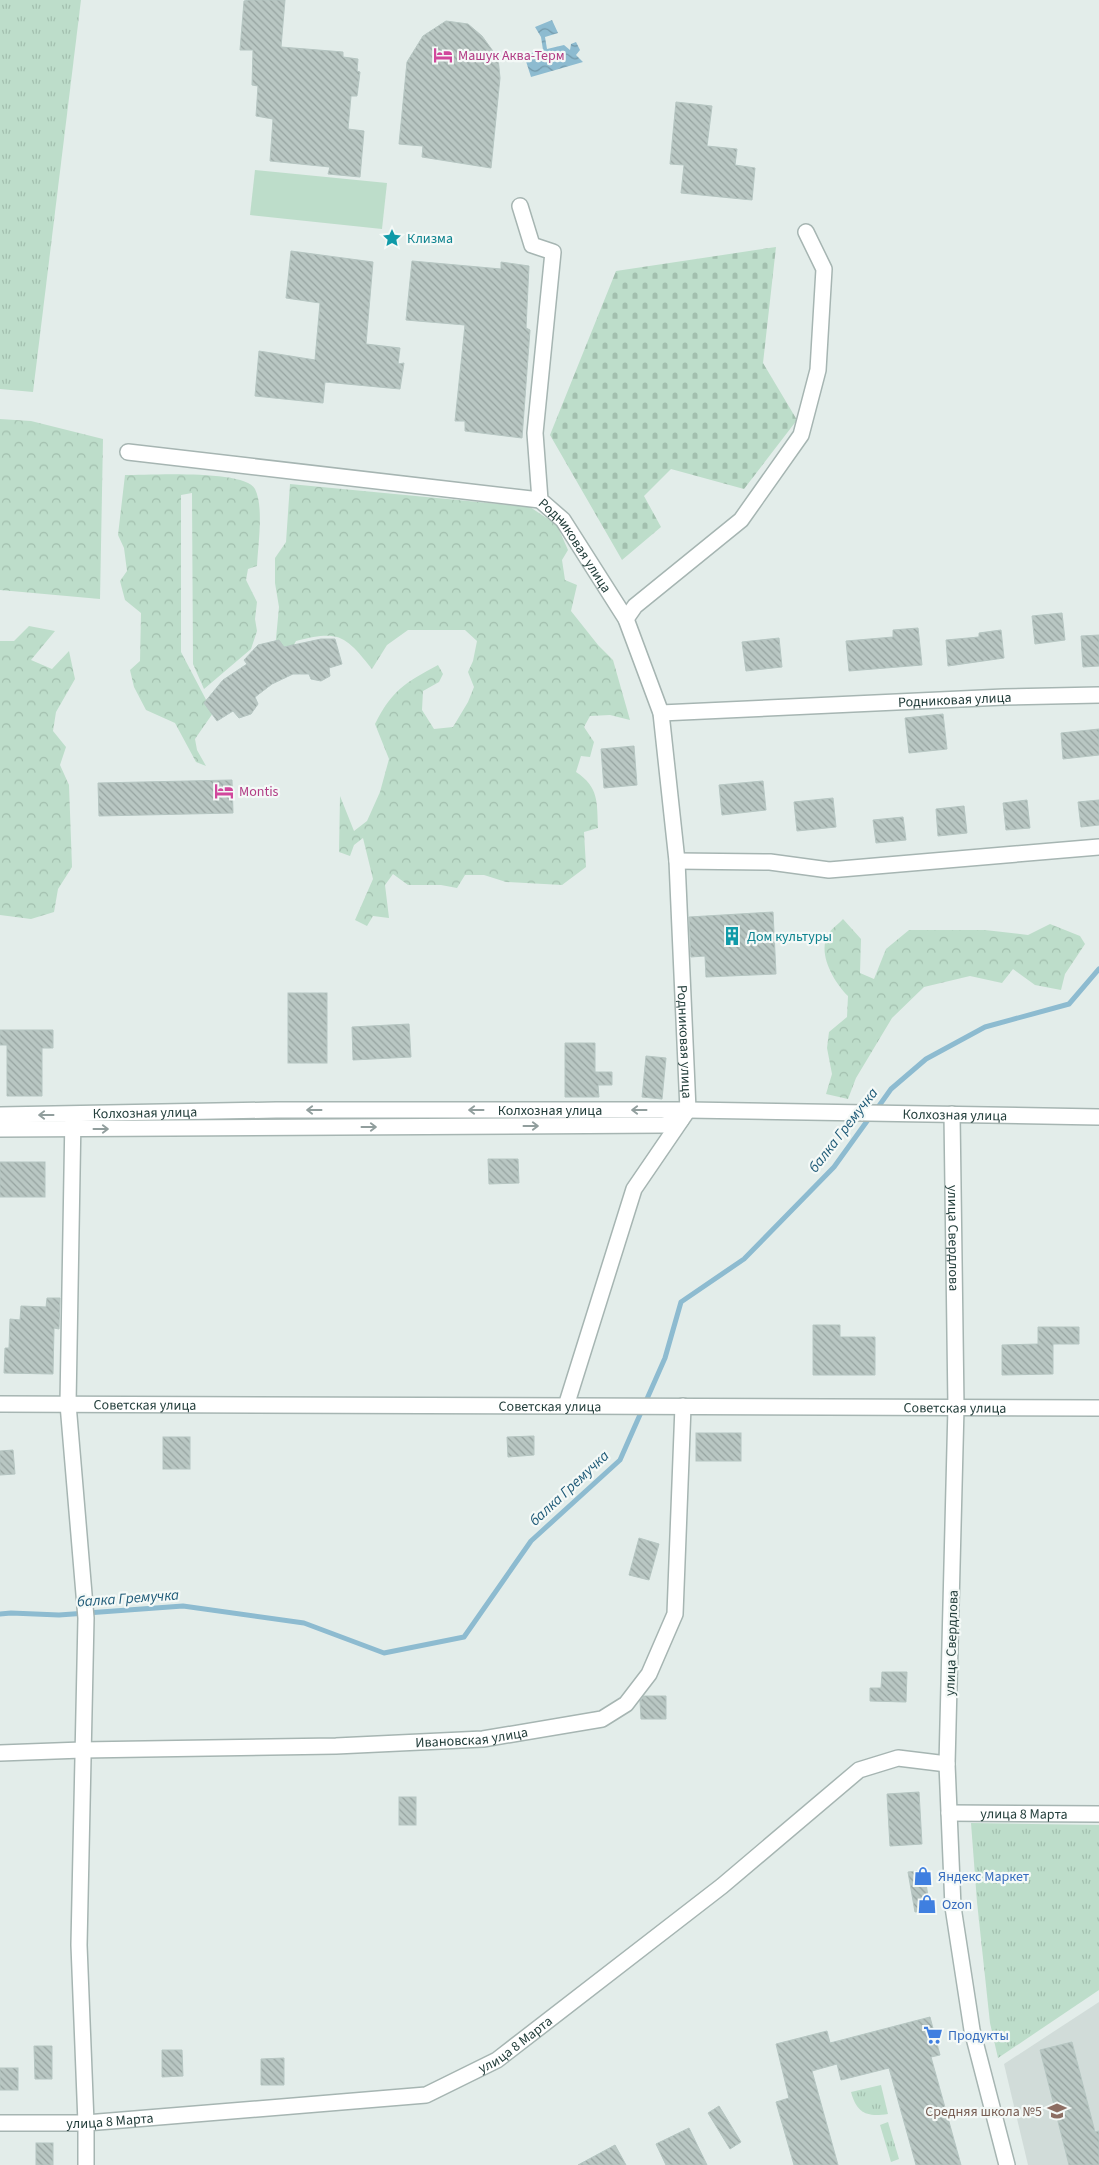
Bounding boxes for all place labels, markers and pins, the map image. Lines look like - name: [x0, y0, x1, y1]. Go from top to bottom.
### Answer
- hotel icon: Машук Аква-Терм: [432, 44, 454, 66]
- place label: Машук Аква-Терм: [458, 46, 565, 66]
- place icon: Клизма: [381, 227, 403, 249]
- place label: Клизма: [407, 229, 453, 249]
- hotel icon: Montis: [213, 780, 235, 802]
- place label: Montis: [239, 782, 279, 802]
- building icon: Дом культуры: [721, 925, 743, 947]
- place label: Дом культуры: [747, 927, 832, 947]
- shop icon: Яндекс Маркет: [912, 1865, 934, 1887]
- place label: Яндекс Маркет: [938, 1867, 1030, 1887]
- shop icon: Ozon: [916, 1893, 938, 1915]
- place label: Ozon: [942, 1895, 972, 1915]
- supermarket icon: Продукты: [922, 2024, 944, 2046]
- place label: Продукты: [948, 2026, 1009, 2046]
- school or university icon: Средняя школа №5: [1046, 2100, 1068, 2122]
- place label: Средняя школа №5: [925, 2102, 1042, 2122]

